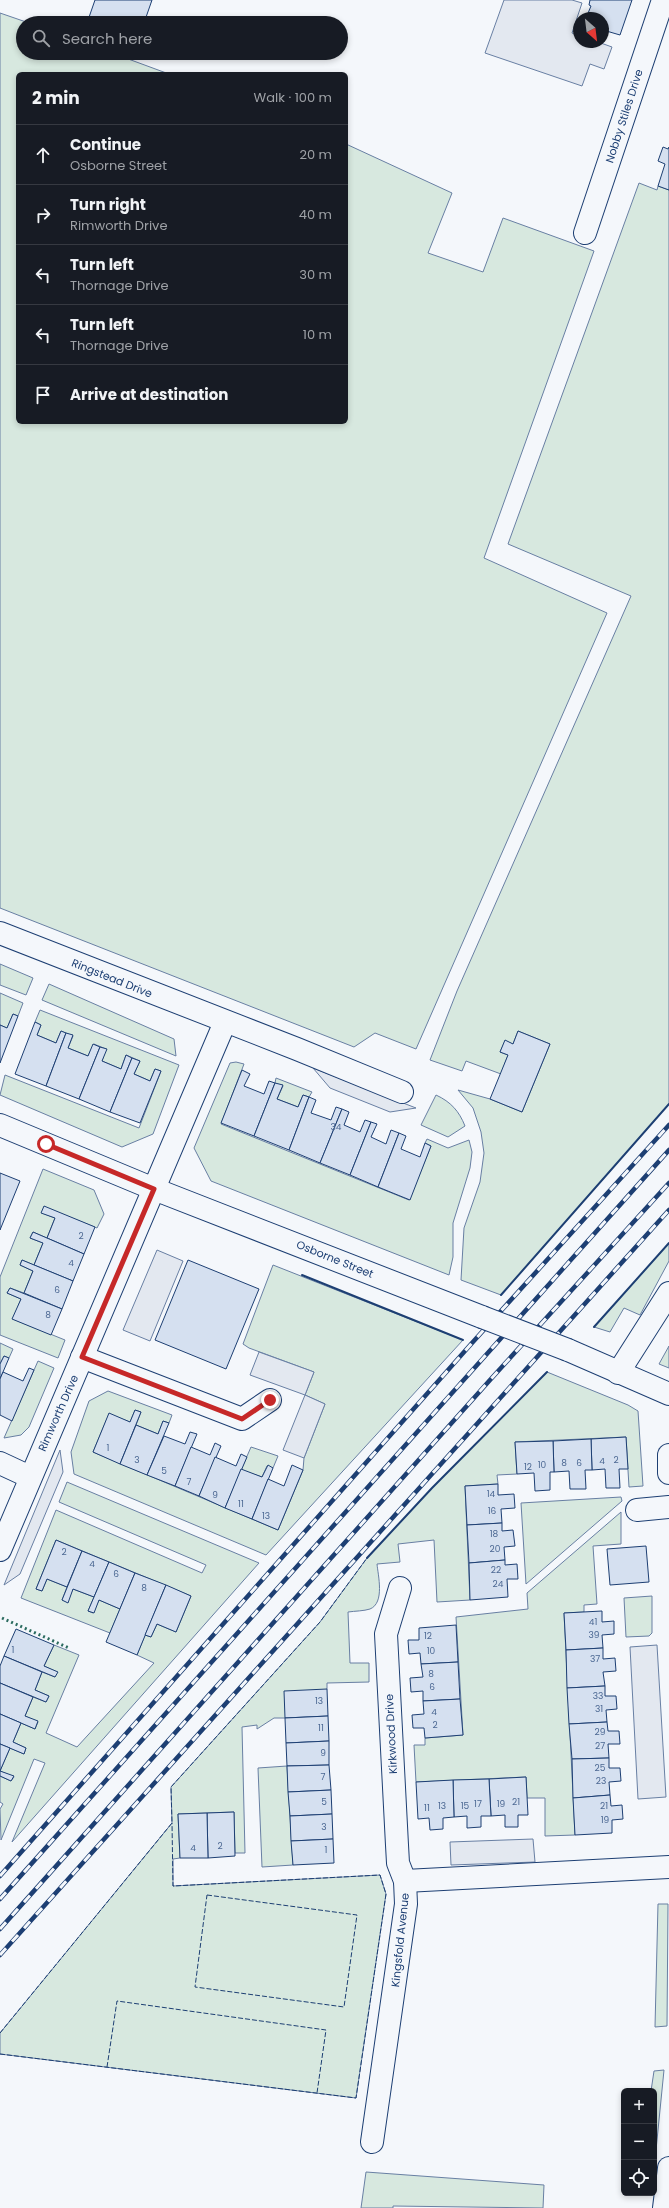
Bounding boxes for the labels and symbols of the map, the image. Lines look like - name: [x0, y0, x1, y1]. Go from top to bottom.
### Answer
- north arrow: [573, 12, 609, 48]
- street label: Nobby Stiles Drive: [601, 67, 647, 165]
- street label: Ringstead Drive: [69, 955, 155, 1002]
- house number: 34: [331, 1121, 342, 1133]
- route start: [37, 1135, 55, 1153]
- house number: 2: [78, 1230, 84, 1242]
- street label: Osborne Street: [294, 1236, 376, 1282]
- house number: 4: [68, 1257, 74, 1269]
- house number: 6: [54, 1284, 60, 1296]
- house number: 8: [45, 1309, 51, 1321]
- street label: Rimworth Drive: [34, 1372, 82, 1454]
- route end: [261, 1391, 279, 1409]
- house number: 1: [107, 1442, 110, 1454]
- house number: 3: [134, 1454, 140, 1466]
- house number: 2: [613, 1454, 619, 1466]
- house number: 4: [599, 1455, 605, 1467]
- house number: 8: [561, 1457, 567, 1469]
- house number: 6: [576, 1457, 582, 1469]
- house number: 10: [538, 1459, 547, 1471]
- house number: 12: [524, 1461, 532, 1473]
- house number: 5: [161, 1465, 167, 1477]
- house number: 7: [187, 1476, 192, 1488]
- house number: 14: [487, 1488, 496, 1500]
- house number: 9: [212, 1489, 218, 1501]
- house number: 11: [238, 1498, 244, 1510]
- house number: 16: [488, 1505, 497, 1517]
- house number: 13: [262, 1510, 270, 1522]
- house number: 18: [490, 1528, 499, 1540]
- house number: 20: [490, 1543, 501, 1555]
- house number: 2: [61, 1546, 67, 1558]
- house number: 4: [89, 1558, 95, 1570]
- house number: 22: [491, 1564, 501, 1576]
- house number: 6: [113, 1568, 119, 1580]
- house number: 24: [493, 1578, 504, 1590]
- house number: 8: [141, 1582, 147, 1594]
- house number: 41: [589, 1616, 597, 1628]
- house number: 39: [589, 1629, 600, 1641]
- house number: 12: [424, 1630, 432, 1642]
- house number: 1: [12, 1644, 15, 1656]
- house number: 10: [427, 1645, 436, 1657]
- house number: 37: [590, 1653, 600, 1665]
- house number: 8: [428, 1668, 434, 1680]
- house number: 6: [429, 1681, 435, 1693]
- house number: 33: [593, 1690, 603, 1702]
- street label: Kirkwood Drive: [381, 1693, 401, 1774]
- house number: 13: [315, 1695, 323, 1707]
- house number: 31: [595, 1703, 603, 1715]
- house number: 4: [431, 1706, 437, 1718]
- house number: 2: [432, 1719, 438, 1731]
- house number: 11: [318, 1722, 324, 1734]
- house number: 29: [595, 1726, 606, 1738]
- house number: 27: [595, 1740, 605, 1752]
- house number: 9: [320, 1747, 326, 1759]
- house number: 25: [595, 1762, 606, 1774]
- house number: 7: [321, 1771, 326, 1783]
- house number: 23: [596, 1775, 606, 1787]
- house number: 5: [321, 1796, 327, 1808]
- house number: 21: [512, 1796, 520, 1808]
- house number: 17: [474, 1798, 482, 1810]
- house number: 19: [497, 1798, 506, 1810]
- house number: 13: [438, 1800, 446, 1812]
- house number: 15: [461, 1800, 470, 1812]
- house number: 21: [600, 1800, 608, 1812]
- house number: 11: [424, 1802, 430, 1814]
- house number: 19: [601, 1814, 610, 1826]
- house number: 3: [321, 1821, 327, 1833]
- house number: 2: [217, 1840, 223, 1852]
- house number: 4: [190, 1842, 196, 1854]
- house number: 1: [325, 1844, 328, 1856]
- street label: Kingsfold Avenue: [387, 1892, 413, 1988]

